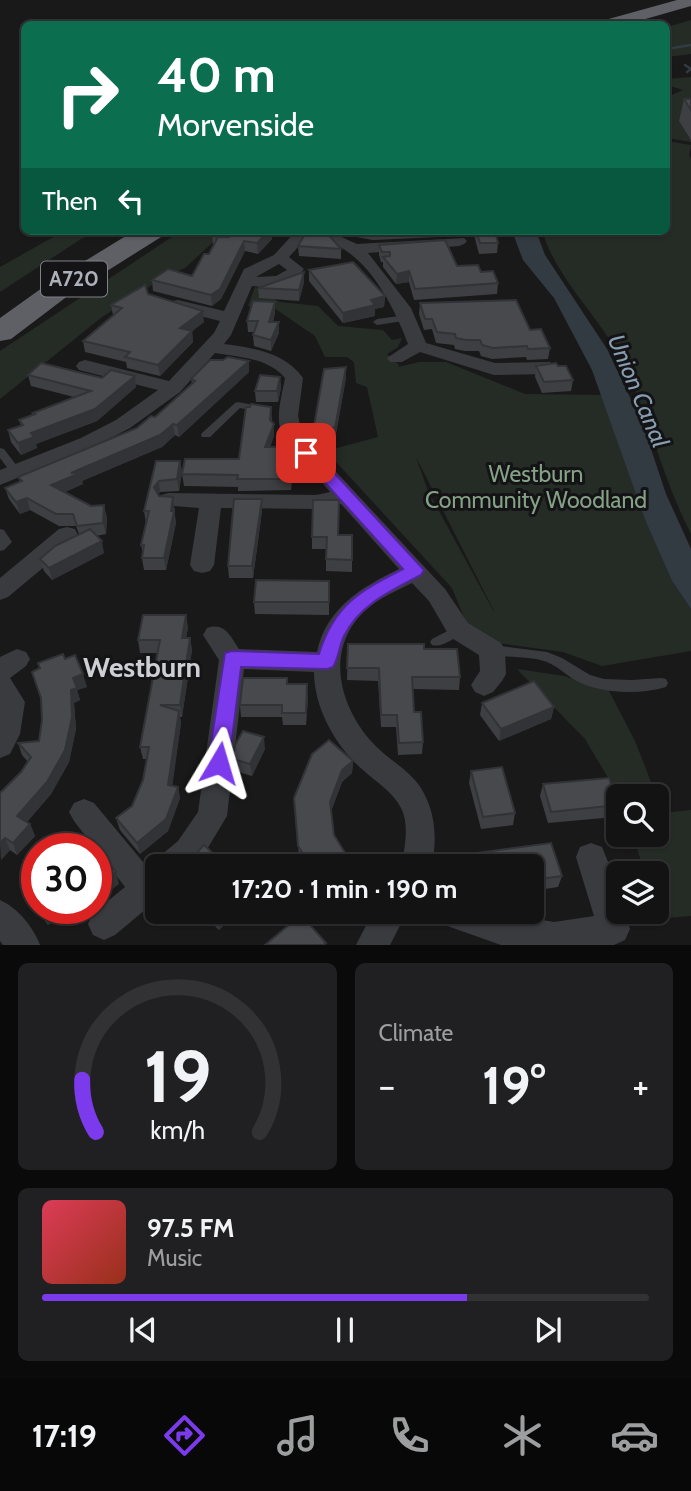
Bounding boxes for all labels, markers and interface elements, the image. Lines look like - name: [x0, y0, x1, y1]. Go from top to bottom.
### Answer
- text: 40 m: [157, 45, 276, 104]
- icon: right: [42, 49, 133, 140]
- text: Morvenside: [157, 105, 314, 144]
- icon: left: [112, 182, 150, 220]
- text: Then: [42, 185, 98, 217]
- road number: A720: [41, 262, 107, 296]
- water label: Union Canal: [602, 330, 675, 452]
- pin: [276, 423, 336, 483]
- icon: arrive: [287, 434, 325, 472]
- park label: Westburn Community Woodland: [425, 460, 647, 514]
- district label: Westburn: [83, 650, 201, 684]
- position arrow: [182, 726, 256, 800]
- map controls: [606, 784, 669, 924]
- button: search: [606, 784, 669, 847]
- speed limit sign: 30: [21, 833, 112, 924]
- button: layers: [606, 861, 669, 924]
- text: 17:20 · 1 min · 190 m: [232, 873, 457, 905]
- text: Climate: [379, 1019, 453, 1047]
- text: 19: [143, 1033, 211, 1121]
- text: 19°: [482, 1054, 545, 1117]
- text: −: [379, 1062, 395, 1109]
- text: +: [632, 1062, 649, 1109]
- text: km/h: [150, 1115, 205, 1145]
- text: 97.5 FM: [147, 1212, 234, 1244]
- text: Music: [147, 1244, 202, 1272]
- icon: previous: [124, 1311, 162, 1349]
- icon: pause: [326, 1311, 364, 1349]
- icon: next: [529, 1311, 567, 1349]
- icon: directions: [160, 1411, 209, 1460]
- icon: music: [273, 1411, 322, 1460]
- icon: phone: [385, 1411, 434, 1460]
- icon: climate: [498, 1411, 547, 1460]
- icon: car: [610, 1411, 659, 1460]
- text: 17:19: [32, 1416, 97, 1455]

